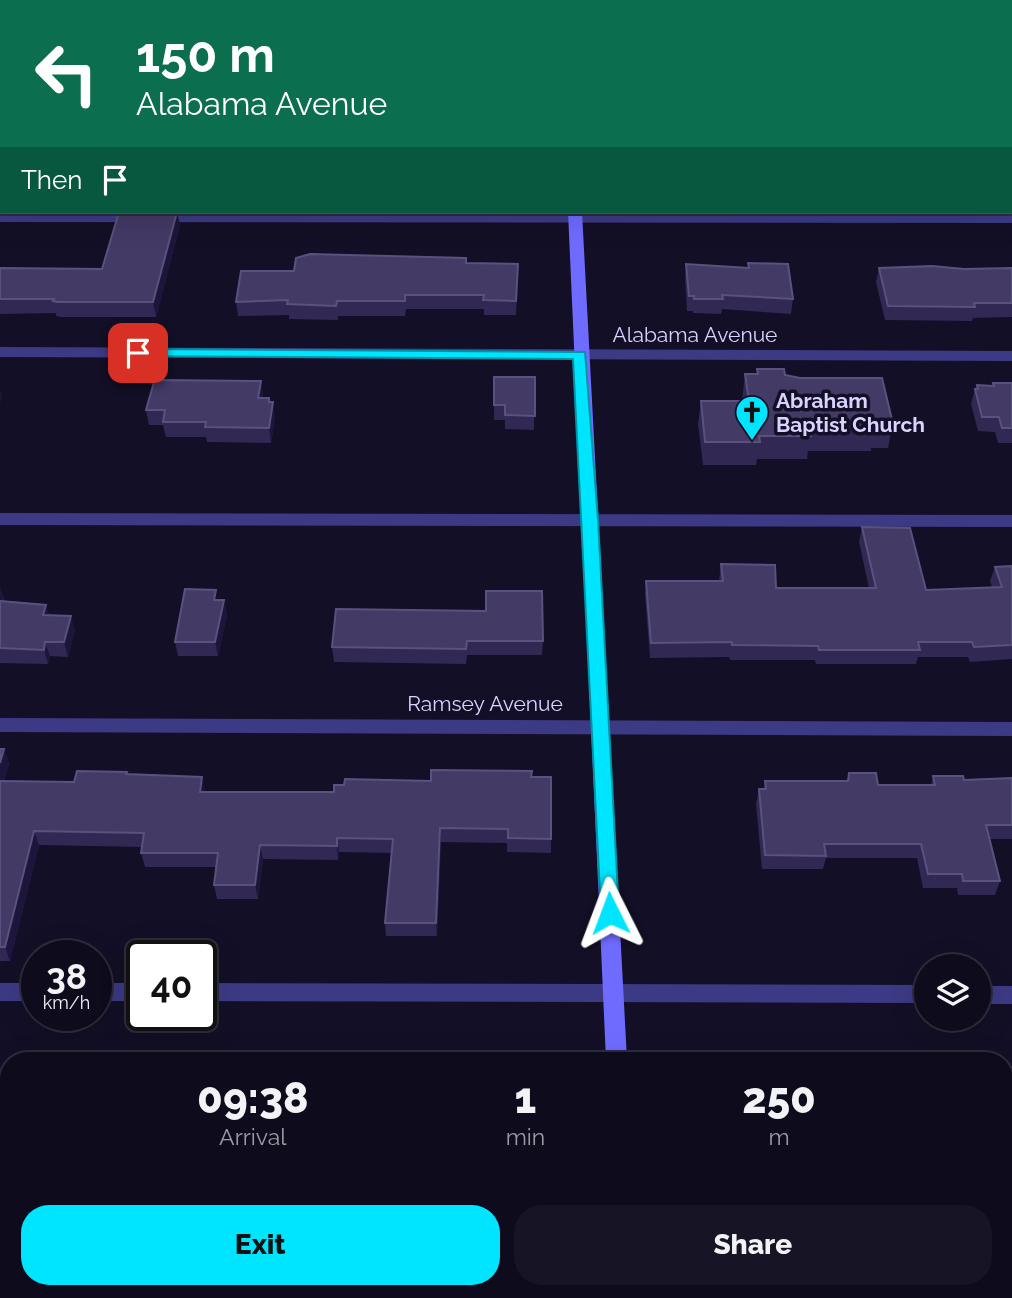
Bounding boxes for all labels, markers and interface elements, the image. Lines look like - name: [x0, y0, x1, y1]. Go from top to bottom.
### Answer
- text: 150 m: [136, 26, 275, 83]
- icon: left: [21, 28, 112, 119]
- text: Alabama Avenue: [136, 85, 387, 122]
- icon: arrive: [96, 161, 134, 199]
- text: Then: [21, 165, 82, 195]
- street label: Alabama Avenue: [613, 322, 777, 347]
- pin: [108, 323, 168, 383]
- icon: arrive: [119, 334, 157, 372]
- place label: Abraham Baptist Church: [776, 388, 925, 437]
- church icon: Abraham Baptist Church: [733, 393, 771, 442]
- street label: Ramsey Avenue: [407, 691, 563, 716]
- position arrow: [573, 876, 647, 950]
- speed limit sign: 40: [126, 940, 217, 1031]
- map controls: [914, 954, 991, 1031]
- button: layers: [914, 954, 991, 1031]
- text: 38: [46, 956, 87, 997]
- text: km/h: [43, 992, 90, 1013]
- text: 09:38: [197, 1074, 309, 1123]
- text: 1: [515, 1074, 536, 1123]
- text: 250: [742, 1074, 816, 1123]
- text: Arrival: [219, 1123, 287, 1150]
- text: min: [506, 1123, 545, 1150]
- text: m: [769, 1123, 790, 1150]
- button: Exit: [21, 1205, 500, 1285]
- button: Share: [514, 1205, 992, 1285]

